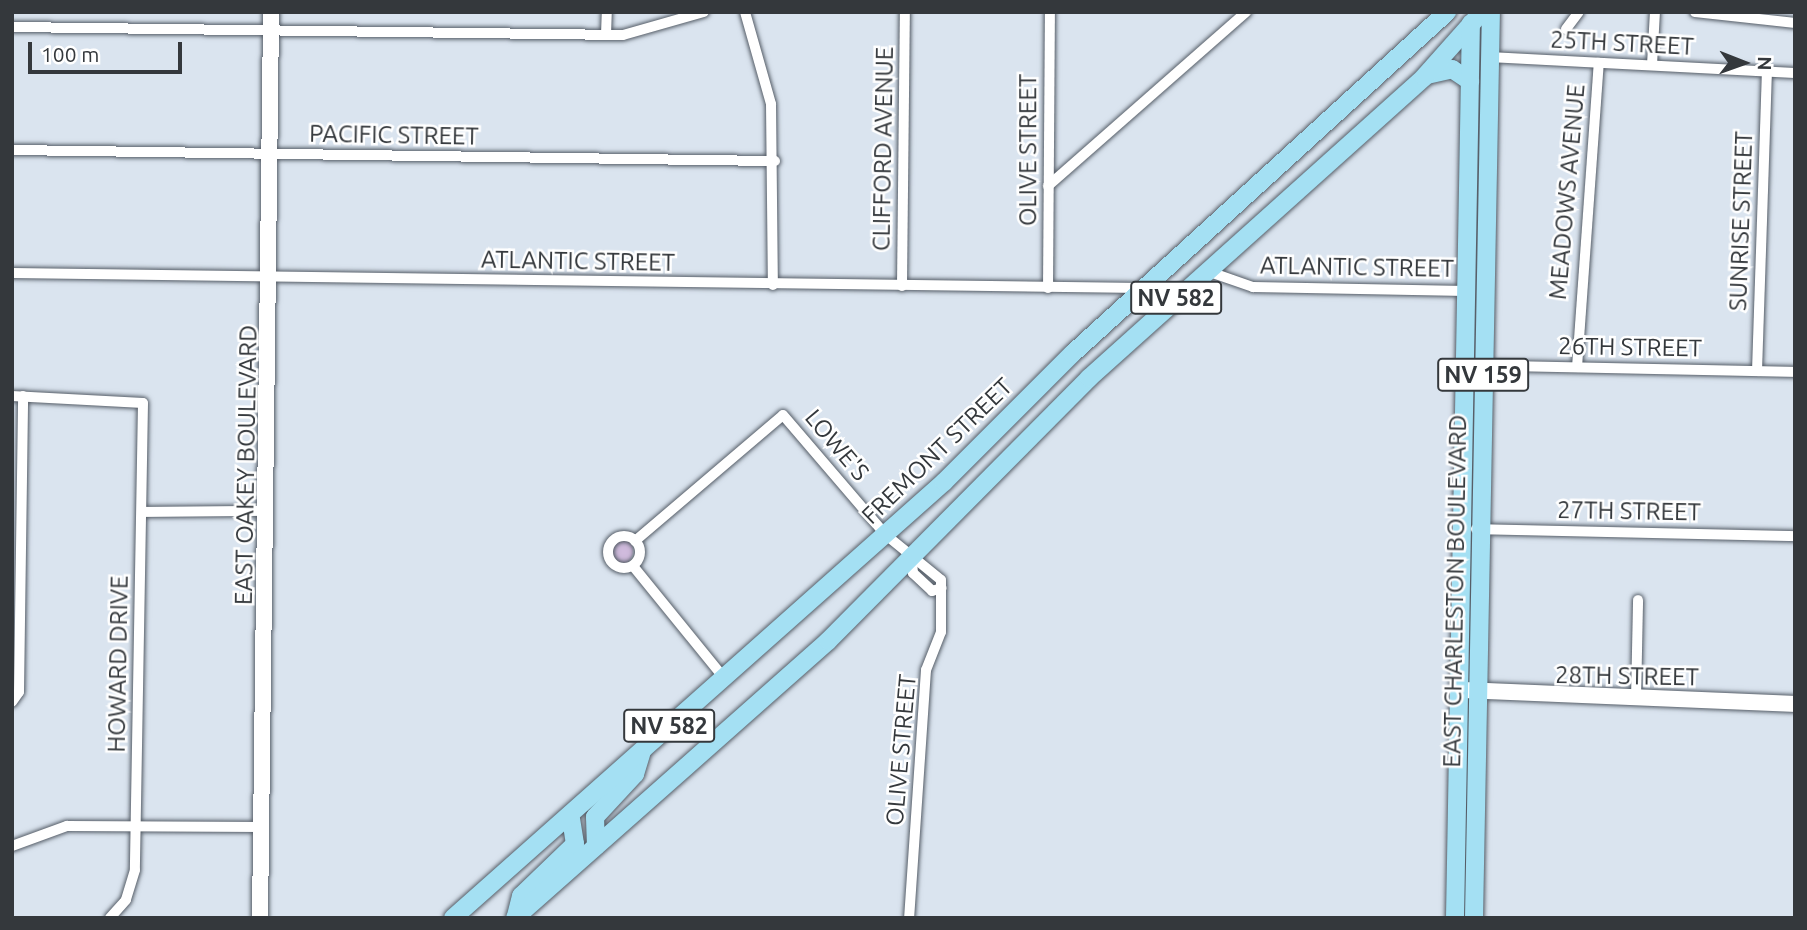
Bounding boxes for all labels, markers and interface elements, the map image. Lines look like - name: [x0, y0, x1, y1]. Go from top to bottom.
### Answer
- street label: 25TH STREET: [1549, 25, 1695, 61]
- scale bar: [32, 28, 186, 72]
- north arrow: [1709, 28, 1779, 98]
- text: 100 m: [41, 42, 99, 66]
- street label: CLIFFORD AVENUE: [867, 47, 899, 251]
- text: N: [1754, 56, 1776, 71]
- street label: OLIVE STREET: [1014, 74, 1042, 226]
- street label: MEADOWS AVENUE: [1543, 83, 1591, 301]
- street label: PACIFIC STREET: [309, 119, 479, 151]
- street label: SUNRISE STREET: [1723, 131, 1759, 311]
- street label: ATLANTIC STREET: [481, 245, 675, 277]
- street label: ATLANTIC STREET: [1260, 251, 1454, 283]
- road number: NV 582: [1129, 278, 1223, 318]
- street label: EAST OAKEY BOULEVARD: [229, 325, 263, 605]
- street label: 26TH STREET: [1558, 331, 1702, 363]
- road number: NV 159: [1436, 356, 1530, 394]
- street label: FREMONT STREET: [856, 372, 1018, 530]
- street label: LOWE'S: [799, 404, 875, 486]
- street label: EAST CHARLESTON BOULEVARD: [1438, 414, 1472, 768]
- street label: 27TH STREET: [1557, 495, 1701, 527]
- street label: HOWARD DRIVE: [102, 575, 134, 753]
- street label: 28TH STREET: [1555, 660, 1699, 692]
- street label: OLIVE STREET: [880, 673, 922, 827]
- road number: NV 582: [622, 706, 716, 746]

